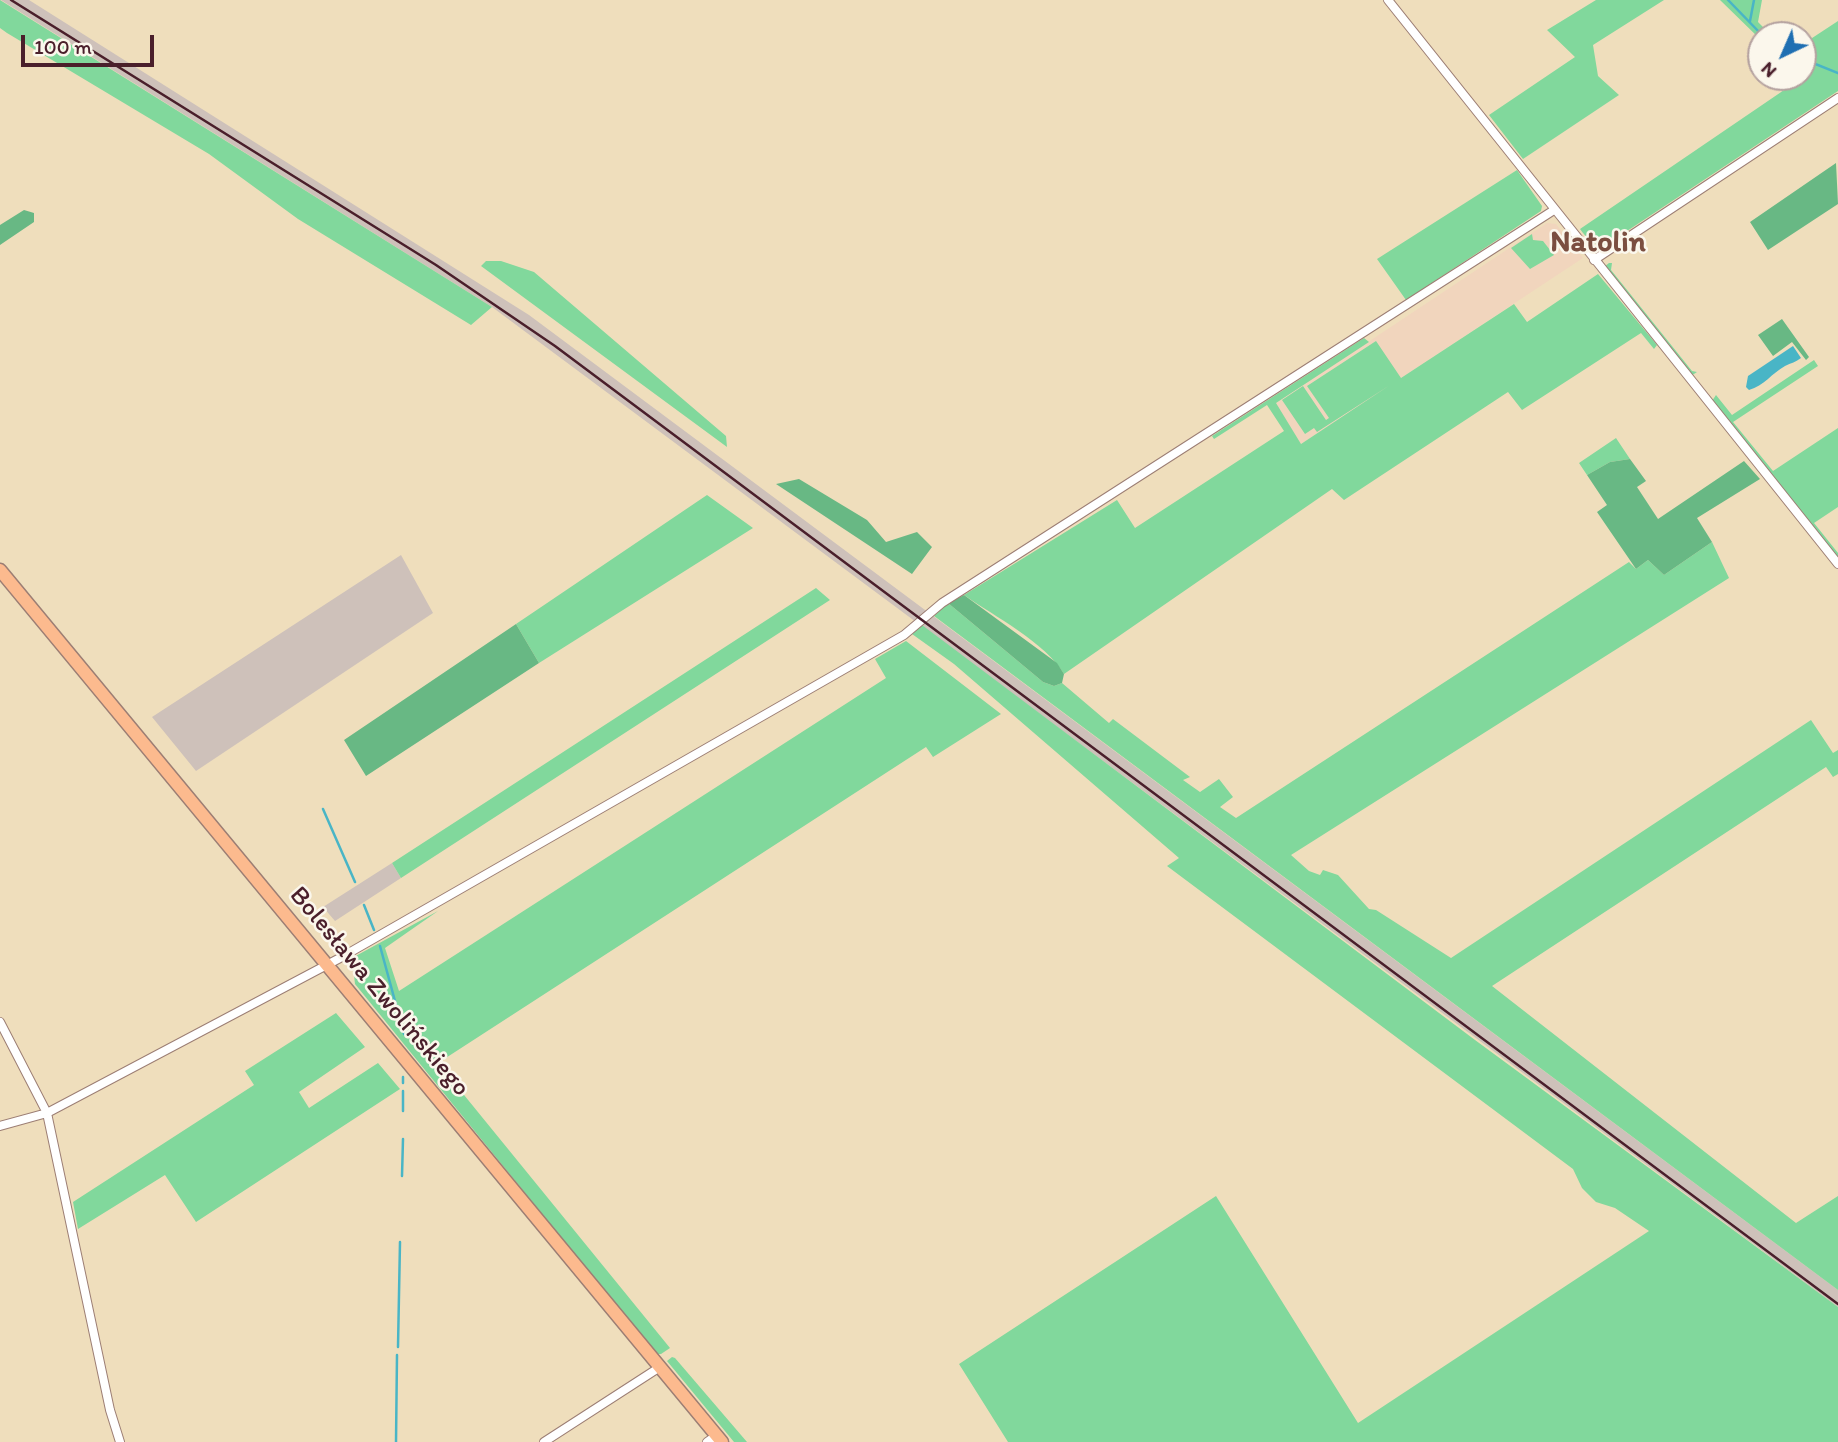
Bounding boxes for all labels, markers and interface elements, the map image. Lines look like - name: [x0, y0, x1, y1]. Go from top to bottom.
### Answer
- scale bar: [24, 21, 158, 65]
- north arrow: [1747, 21, 1817, 91]
- text: 100 m: [34, 34, 92, 59]
- text: N: [1756, 57, 1781, 83]
- district label: Natolin: [1550, 225, 1646, 261]
- street label: Bolesława Zwolińskiego: [282, 881, 476, 1103]

